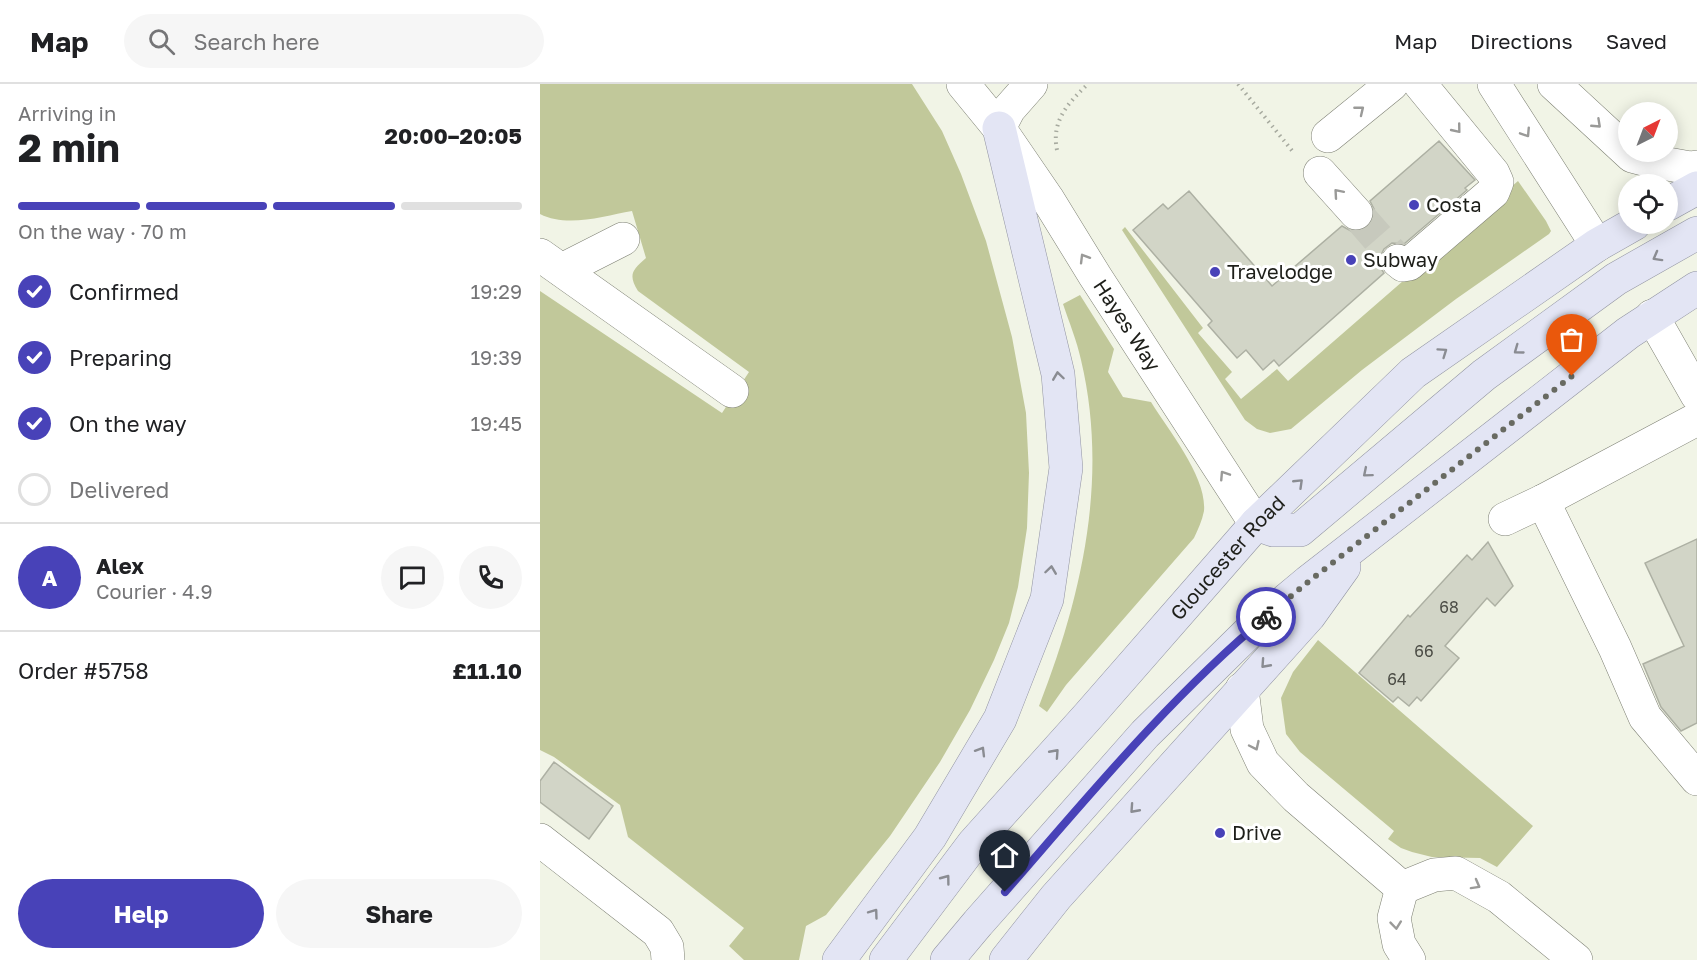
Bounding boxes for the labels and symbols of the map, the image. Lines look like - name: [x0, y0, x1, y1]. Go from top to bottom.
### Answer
- north arrow: [1618, 102, 1678, 162]
- one-way arrow: [1353, 106, 1364, 117]
- one-way arrow: [1590, 117, 1601, 128]
- one-way arrow: [1450, 122, 1461, 133]
- one-way arrow: [1519, 126, 1530, 137]
- one-way arrow: [1334, 189, 1345, 200]
- place label: Costa: [1426, 192, 1482, 216]
- marker: Costa: [1407, 198, 1421, 212]
- place label: Subway: [1363, 247, 1438, 271]
- one-way arrow: [1653, 250, 1663, 261]
- marker: Subway: [1344, 253, 1358, 267]
- one-way arrow: [1080, 254, 1091, 264]
- place label: Travelodge: [1227, 259, 1333, 283]
- marker: Travelodge: [1208, 265, 1222, 279]
- street label: Hayes Way: [1089, 274, 1166, 375]
- pin: [1546, 314, 1597, 376]
- one-way arrow: [1514, 343, 1525, 354]
- one-way arrow: [1436, 348, 1447, 359]
- one-way arrow: [1052, 372, 1064, 381]
- one-way arrow: [1363, 466, 1374, 477]
- one-way arrow: [1221, 470, 1232, 481]
- one-way arrow: [1292, 479, 1302, 490]
- street label: Gloucester Road: [1165, 490, 1289, 624]
- one-way arrow: [1045, 565, 1057, 575]
- courier: [1236, 587, 1296, 647]
- house number: 68: [1439, 597, 1459, 617]
- house number: 66: [1414, 641, 1434, 661]
- one-way arrow: [1261, 657, 1272, 668]
- house number: 64: [1387, 669, 1407, 689]
- one-way arrow: [1247, 739, 1259, 750]
- one-way arrow: [974, 747, 986, 757]
- one-way arrow: [1048, 749, 1059, 759]
- one-way arrow: [1130, 802, 1141, 813]
- place label: Drive: [1232, 820, 1282, 844]
- marker: Drive: [1213, 826, 1227, 840]
- pin: [979, 830, 1030, 892]
- one-way arrow: [939, 875, 950, 886]
- one-way arrow: [1469, 877, 1480, 889]
- one-way arrow: [866, 908, 877, 919]
- one-way arrow: [1389, 921, 1402, 930]

